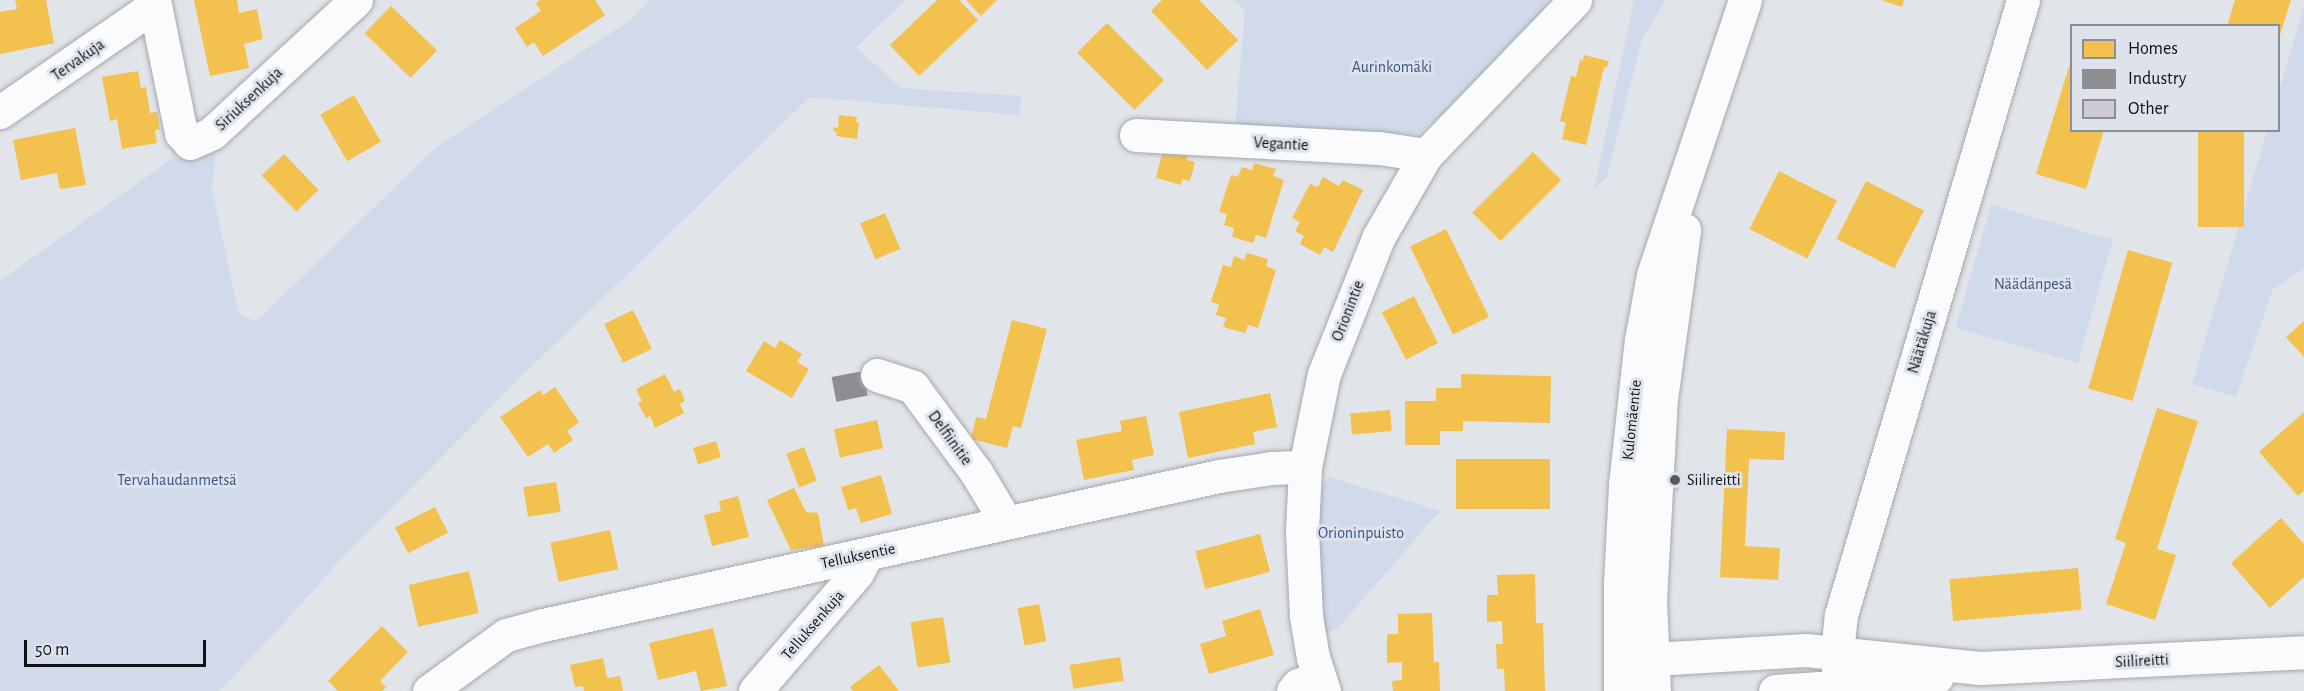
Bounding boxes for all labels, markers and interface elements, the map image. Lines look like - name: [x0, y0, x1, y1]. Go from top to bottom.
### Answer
- legend: [2070, 24, 2280, 132]
- street label: Tervakuja: [48, 35, 108, 85]
- text: Homes: [2128, 40, 2178, 58]
- park label: Aurinkomäki: [1352, 57, 1432, 77]
- street label: Siriuksenkuja: [212, 63, 286, 135]
- text: Industry: [2128, 70, 2187, 88]
- text: Other: [2128, 100, 2169, 118]
- street label: Vegantie: [1253, 133, 1309, 155]
- park label: Näädänpesä: [1994, 274, 2072, 294]
- street label: Orionintie: [1328, 278, 1368, 344]
- street label: Näätäkuja: [1903, 308, 1941, 376]
- street label: Kulomäentie: [1618, 379, 1646, 461]
- street label: Delfiinitie: [924, 407, 976, 469]
- park label: Tervahaudanmetsä: [117, 470, 237, 490]
- place label: Siilireitti: [1687, 470, 1741, 490]
- marker: Siilireitti: [1668, 473, 1682, 487]
- park label: Orioninpuisto: [1318, 523, 1404, 543]
- street label: Telluksentie: [819, 539, 897, 573]
- street label: Telluksenkuja: [777, 586, 849, 664]
- scale bar: [27, 628, 208, 666]
- text: 50 m: [35, 641, 69, 659]
- street label: Siilireitti: [2115, 650, 2169, 672]

